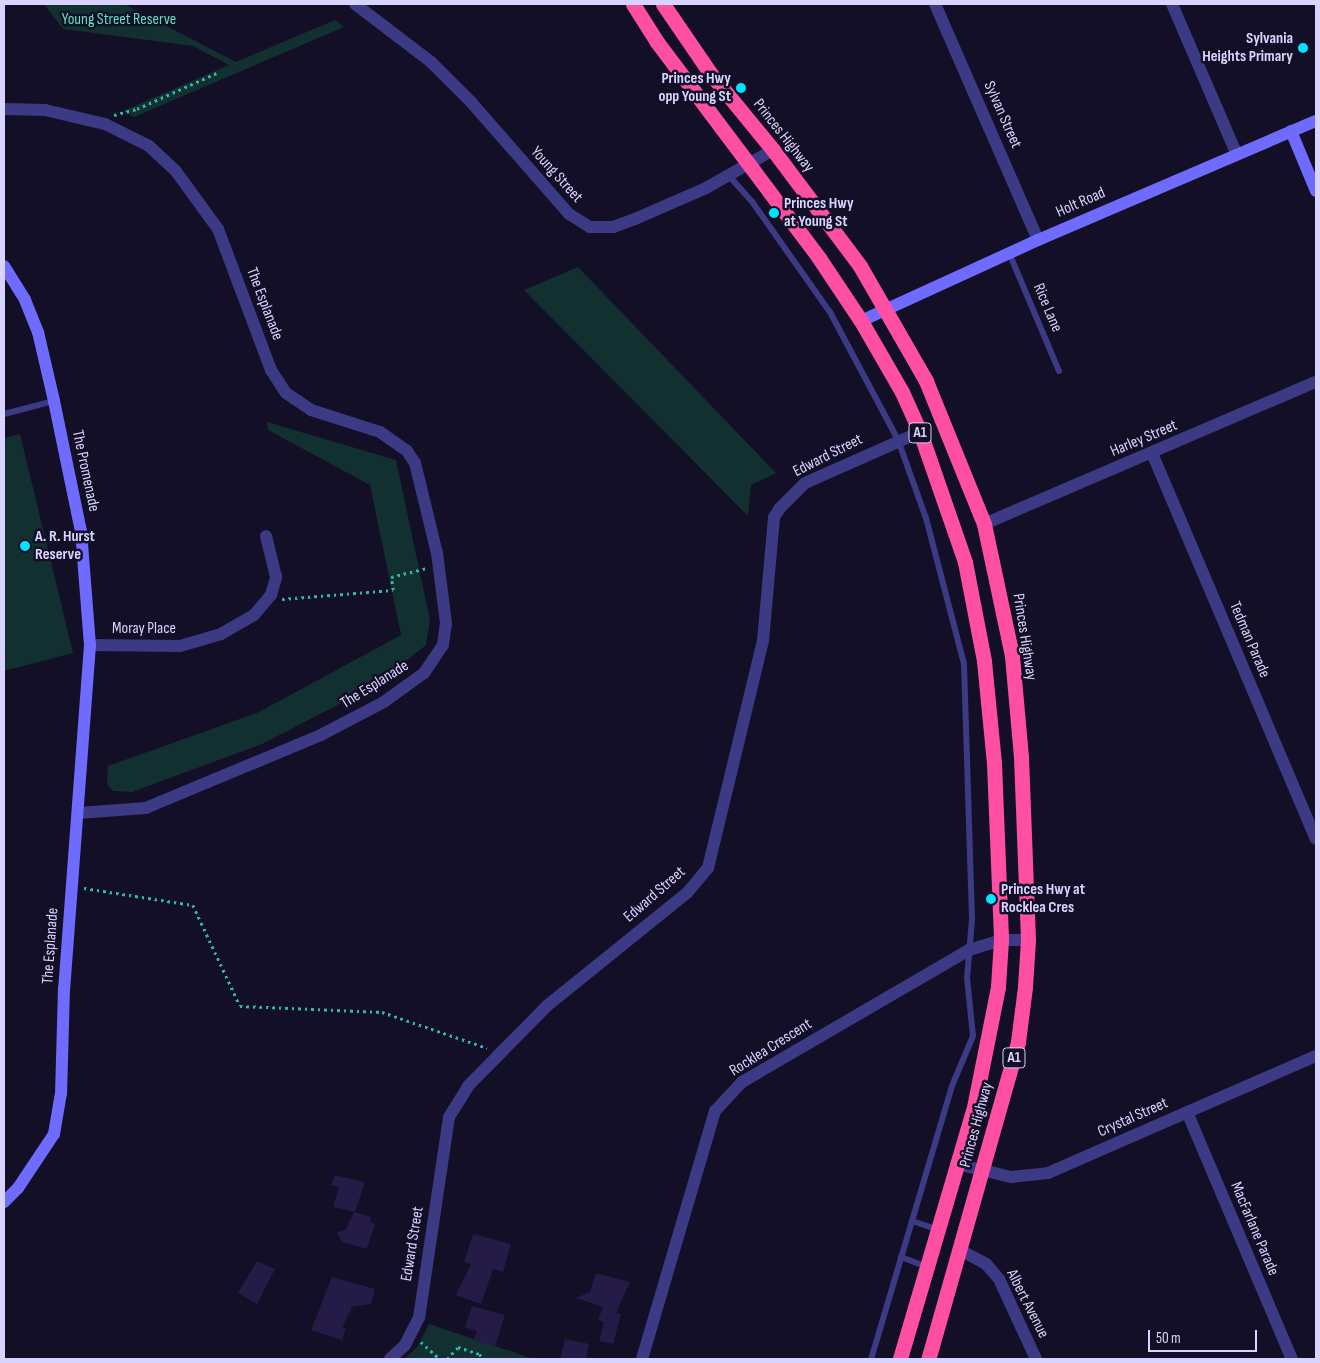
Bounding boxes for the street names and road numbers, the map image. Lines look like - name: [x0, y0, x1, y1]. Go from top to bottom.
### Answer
- street label: Sylvan Street: [979, 79, 1025, 151]
- street label: Princes Highway: [748, 96, 818, 176]
- street label: Young Street: [526, 143, 586, 207]
- street label: Holt Road: [1053, 184, 1109, 222]
- street label: The Esplanade: [241, 265, 287, 343]
- street label: Rice Lane: [1028, 281, 1066, 335]
- street label: Harley Street: [1108, 416, 1180, 462]
- road number: A1: [908, 420, 932, 446]
- street label: The Promenade: [67, 429, 103, 513]
- street label: Edward Street: [790, 430, 866, 482]
- street label: Princes Highway: [1008, 592, 1040, 682]
- street label: Tedman Parade: [1224, 599, 1274, 681]
- street label: Moray Place: [112, 619, 176, 639]
- street label: The Esplanade: [338, 657, 412, 713]
- street label: Edward Street: [620, 863, 690, 927]
- street label: The Esplanade: [39, 907, 63, 985]
- street label: Rocklea Crescent: [726, 1015, 816, 1081]
- road number: A1: [1002, 1046, 1026, 1070]
- street label: Princes Highway: [956, 1080, 998, 1170]
- street label: Crystal Street: [1095, 1094, 1171, 1142]
- street label: MacFarlane Parade: [1226, 1179, 1282, 1279]
- street label: Edward Street: [398, 1205, 428, 1283]
- street label: Albert Avenue: [1002, 1266, 1052, 1342]

